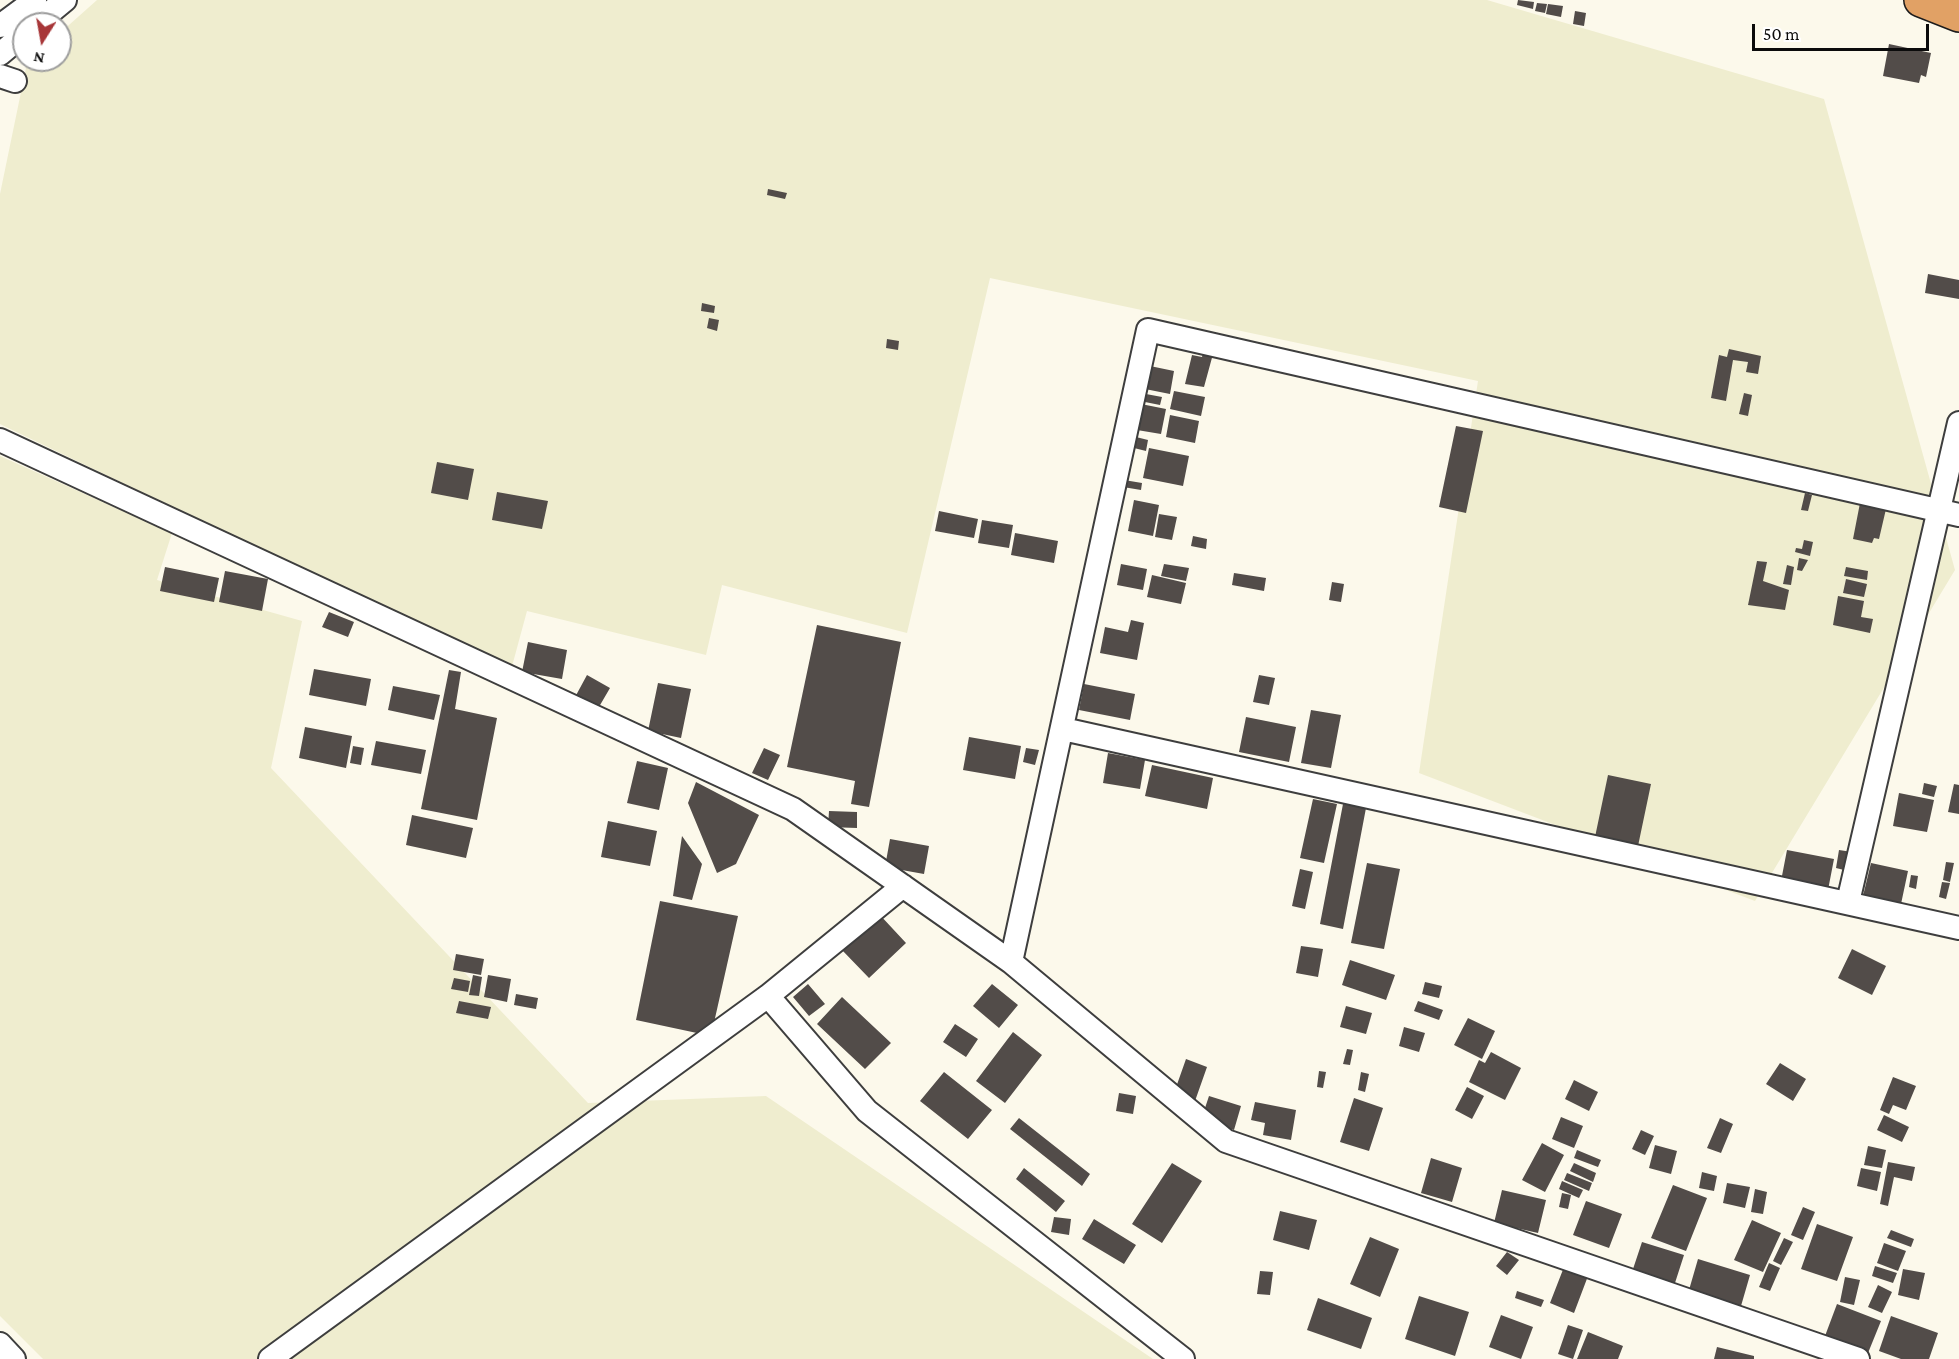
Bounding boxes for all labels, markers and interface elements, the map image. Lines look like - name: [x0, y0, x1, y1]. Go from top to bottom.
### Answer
- north arrow: [12, 12, 72, 72]
- scale bar: [1755, 12, 1932, 50]
- text: 50 m: [1763, 24, 1800, 44]
- text: N: [32, 49, 46, 68]

